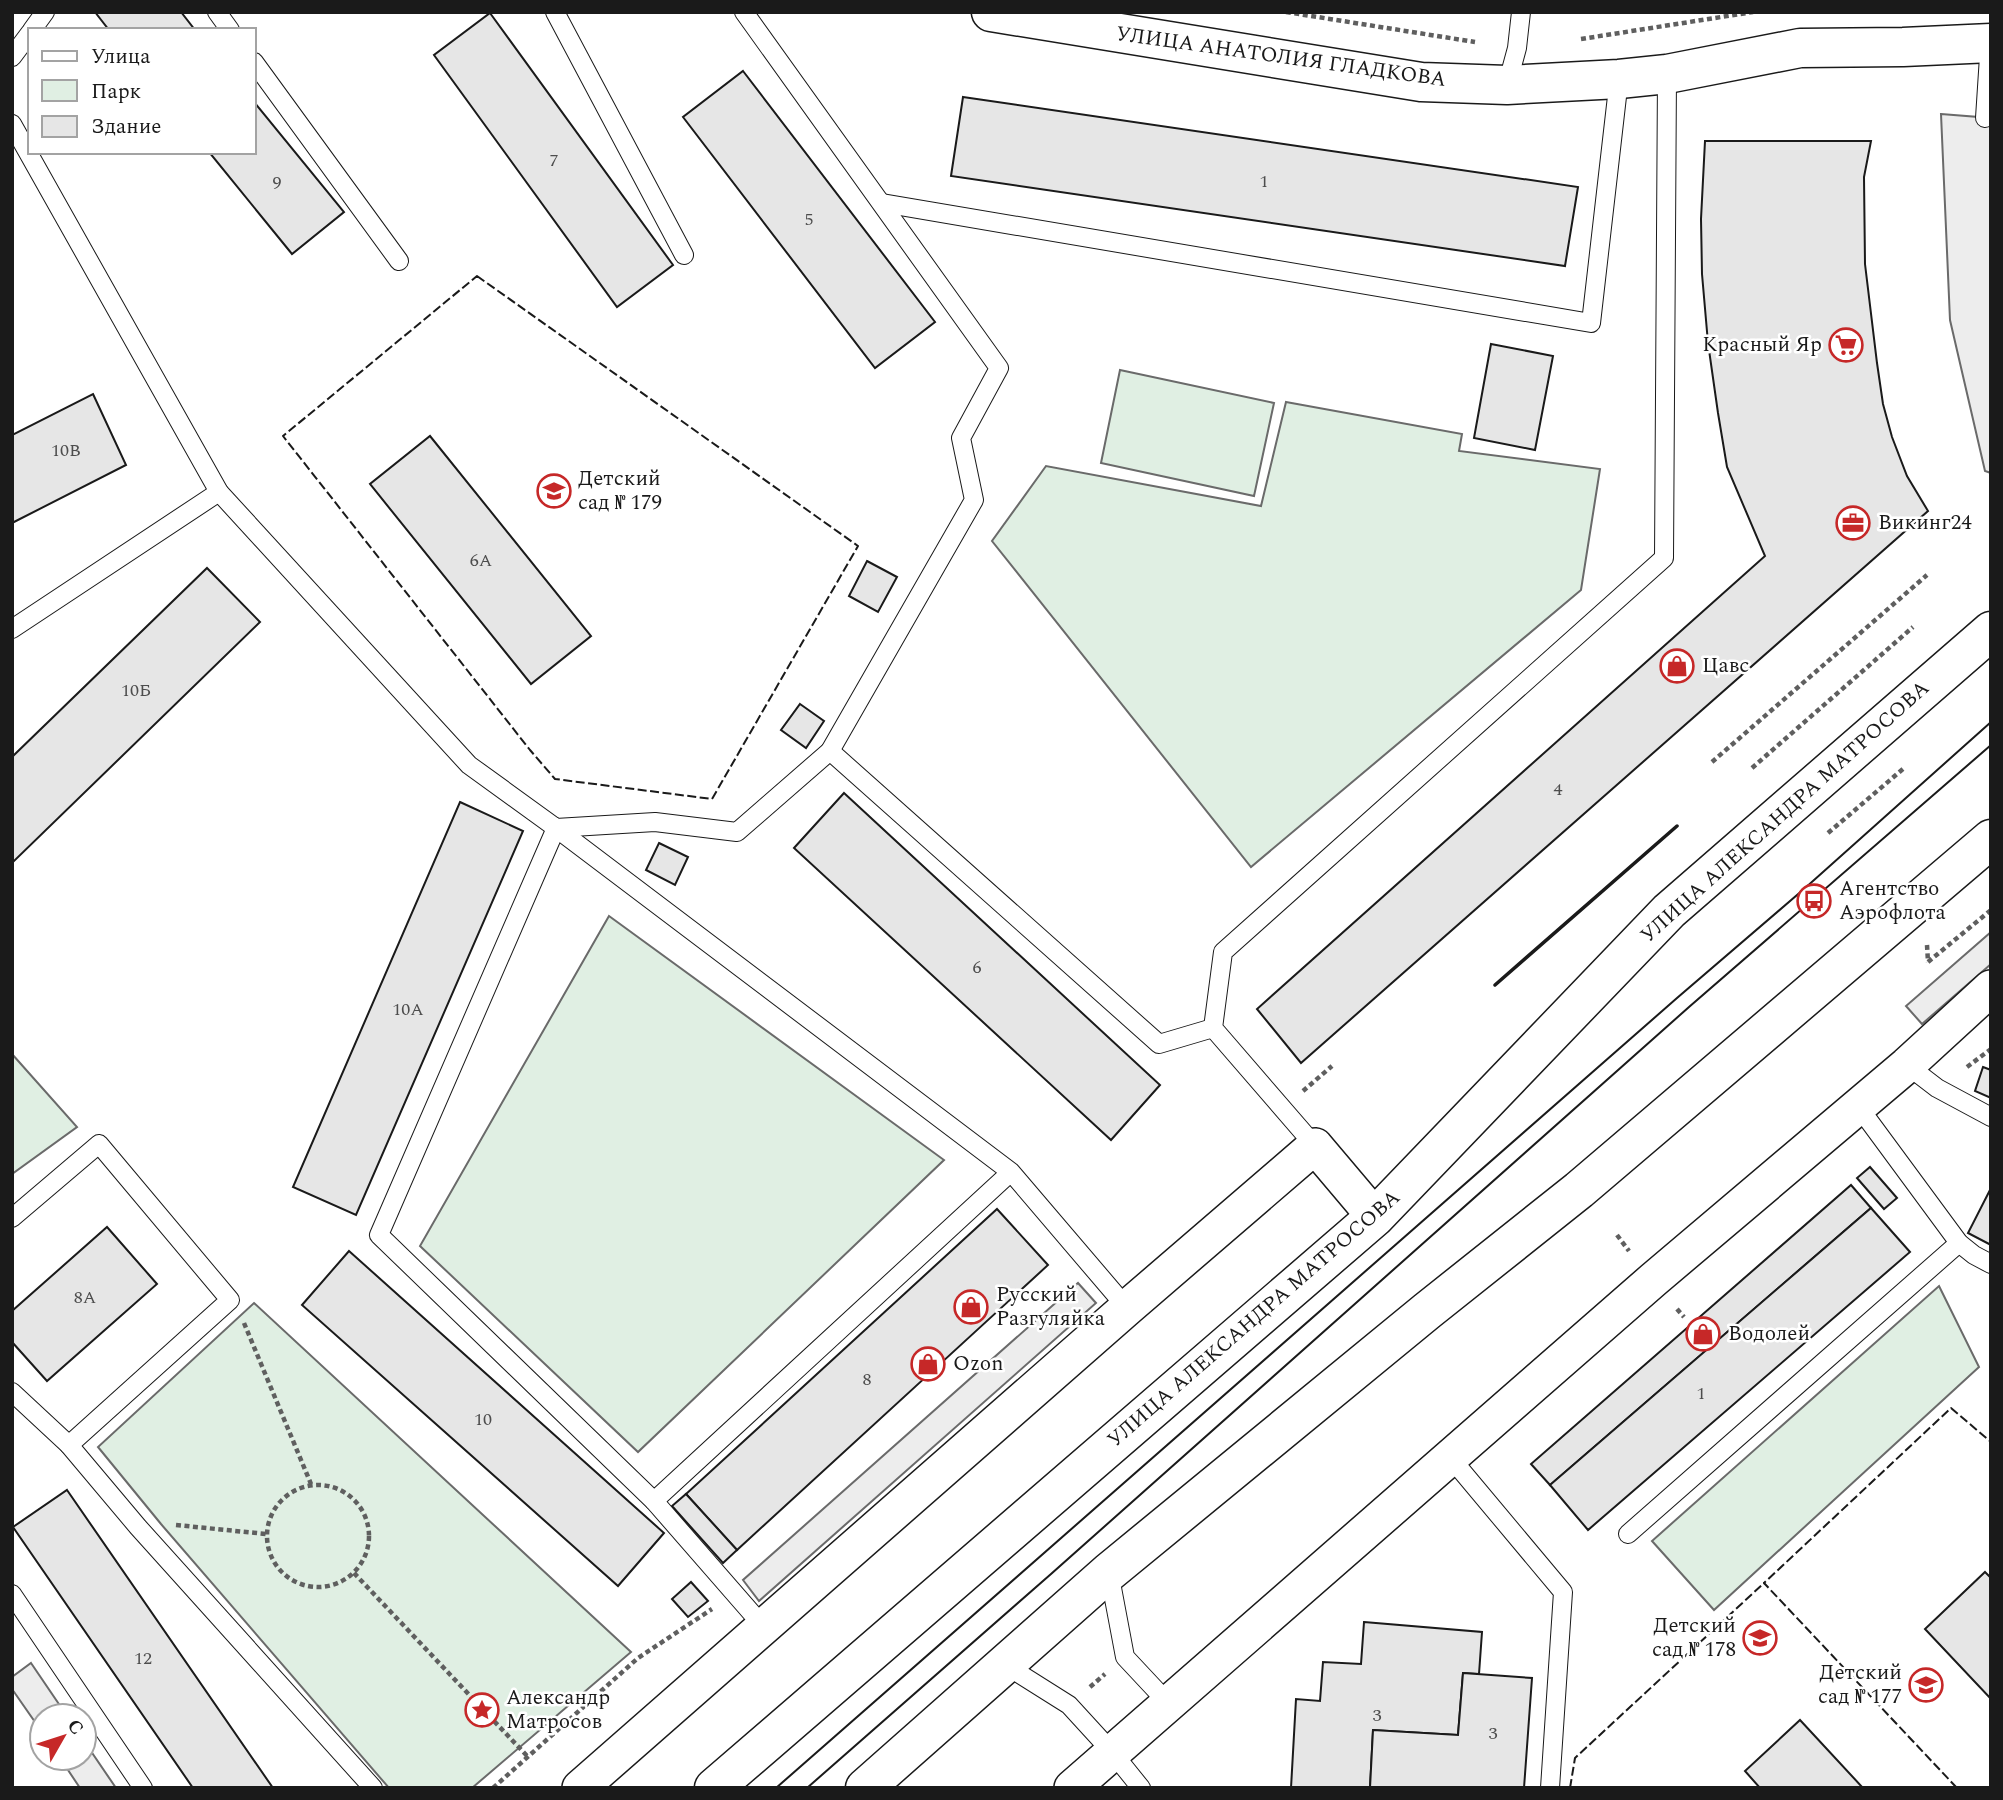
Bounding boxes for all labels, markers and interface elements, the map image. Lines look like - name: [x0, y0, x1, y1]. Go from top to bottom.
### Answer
- street label: УЛИЦА АНАТОЛИЯ ГЛАДКОВА: [1114, 18, 1448, 96]
- legend: [28, 28, 256, 154]
- text: Улица: [91, 41, 151, 73]
- text: Парк: [91, 76, 142, 108]
- text: Здание: [91, 111, 161, 143]
- house number: 7: [550, 147, 559, 174]
- house number: 1: [1260, 168, 1269, 195]
- house number: 9: [273, 169, 282, 196]
- house number: 5: [805, 206, 814, 233]
- supermarket icon: Красный Яр: [1827, 326, 1865, 364]
- place label: Красный Яр: [1702, 329, 1822, 361]
- house number: 10В: [51, 437, 81, 464]
- place label: Детский сад № 179: [578, 463, 662, 519]
- school or university icon: Детский сад № 179: [535, 472, 573, 510]
- office icon: Викинг24: [1834, 504, 1872, 542]
- place label: Викинг24: [1878, 507, 1972, 539]
- house number: 6А: [470, 547, 492, 574]
- shop icon: Цавс: [1658, 647, 1696, 685]
- place label: Цавс: [1702, 650, 1749, 682]
- street label: УЛИЦА АЛЕКСАНДРА МАТРОСОВА: [1633, 673, 1937, 951]
- house number: 10Б: [121, 677, 151, 704]
- house number: 4: [1554, 776, 1563, 803]
- place label: Агентство Аэрофлота: [1839, 873, 1947, 929]
- bus stop icon: Агентство Аэрофлота: [1795, 882, 1833, 920]
- house number: 6: [973, 954, 982, 981]
- house number: 10А: [392, 996, 424, 1023]
- street label: УЛИЦА АЛЕКСАНДРА МАТРОСОВА: [1100, 1182, 1408, 1456]
- place label: Русский Разгуляйка: [996, 1279, 1106, 1335]
- house number: 8А: [74, 1284, 96, 1311]
- shop icon: Русский Разгуляйка: [952, 1288, 990, 1326]
- shop icon: Водолей: [1684, 1315, 1722, 1353]
- place label: Водолей: [1728, 1318, 1810, 1350]
- shop icon: Ozon: [909, 1345, 947, 1383]
- place label: Ozon: [953, 1348, 1003, 1380]
- house number: 8: [863, 1366, 872, 1393]
- house number: 1: [1697, 1380, 1706, 1407]
- house number: 10: [474, 1406, 492, 1433]
- place label: Детский сад № 178: [1652, 1610, 1736, 1666]
- school or university icon: Детский сад № 178: [1741, 1619, 1779, 1657]
- house number: 12: [134, 1645, 152, 1672]
- place label: Детский сад № 177: [1818, 1657, 1902, 1713]
- school or university icon: Детский сад № 177: [1907, 1666, 1945, 1704]
- place label: Александр Матросов: [506, 1682, 610, 1738]
- place icon: Александр Матросов: [463, 1691, 501, 1729]
- north arrow: [28, 1702, 98, 1772]
- house number: 3: [1373, 1702, 1382, 1729]
- text: С: [60, 1713, 91, 1742]
- house number: 3: [1489, 1720, 1498, 1747]

